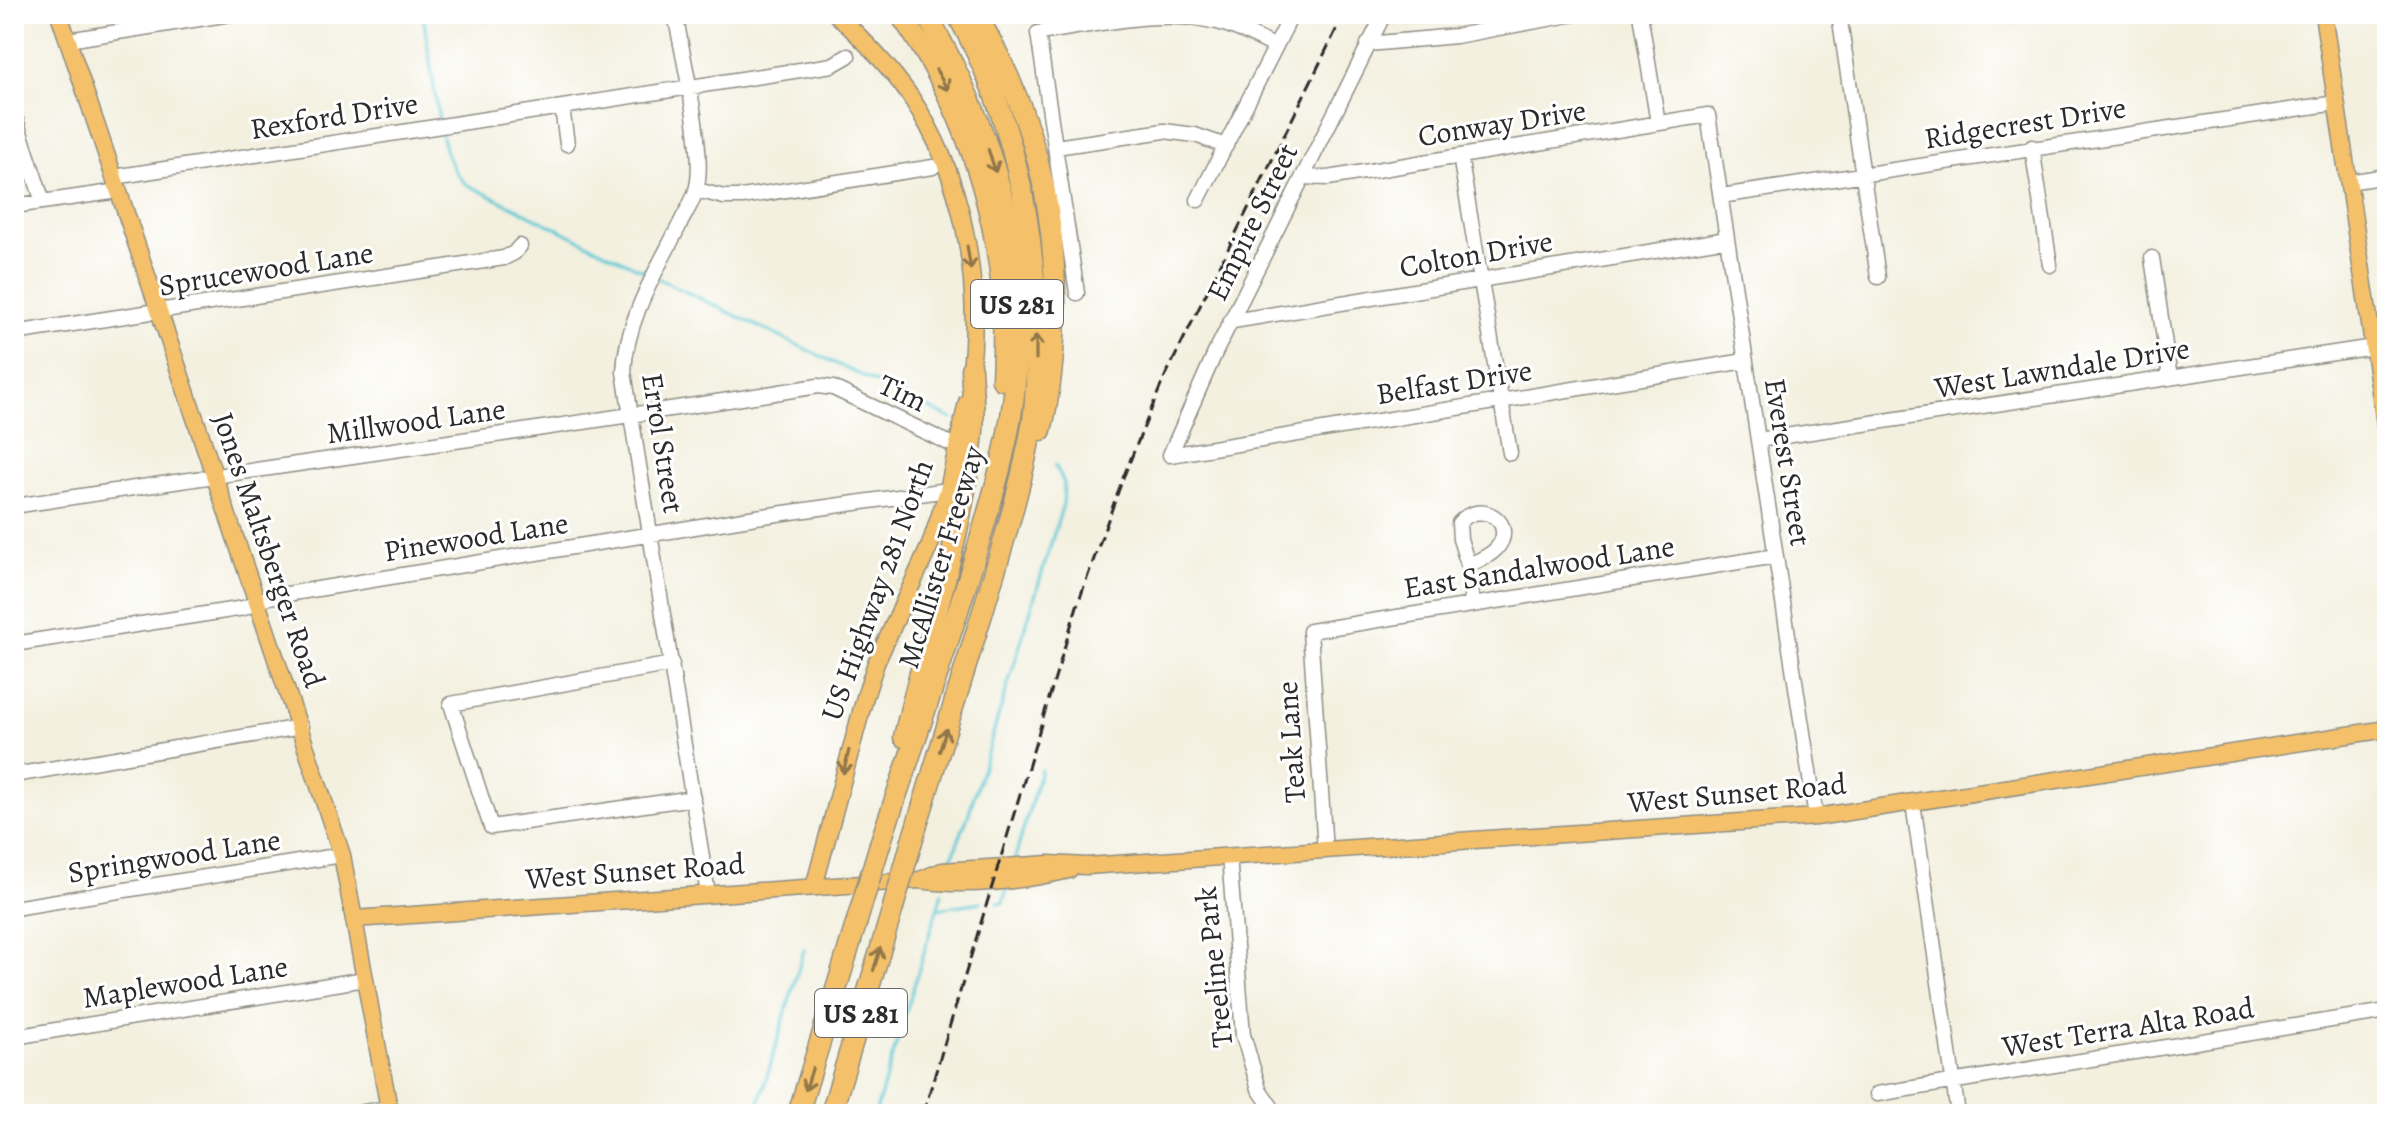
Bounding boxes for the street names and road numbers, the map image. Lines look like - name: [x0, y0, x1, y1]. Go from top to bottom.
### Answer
- street label: Rexford Drive: [247, 83, 421, 149]
- street label: Ridgecrest Drive: [1921, 87, 2129, 159]
- street label: Conway Drive: [1415, 90, 1589, 156]
- street label: Empire Street: [1197, 137, 1307, 307]
- street label: Colton Drive: [1396, 221, 1556, 287]
- street label: Sprucewood Lane: [156, 232, 376, 306]
- road number: US 281: [971, 280, 1063, 328]
- street label: West Lawndale Drive: [1931, 328, 2192, 408]
- street label: Belfast Drive: [1373, 350, 1535, 414]
- street label: Tim: [872, 365, 934, 421]
- street label: Errol Street: [632, 370, 694, 516]
- street label: Everest Street: [1755, 375, 1821, 549]
- street label: Millwood Lane: [324, 389, 508, 453]
- street label: Jones Maltsberger Road: [203, 407, 335, 694]
- street label: McAllister Freeway: [888, 440, 994, 673]
- street label: US Highway 281 North: [811, 454, 943, 726]
- street label: Pinewood Lane: [381, 503, 571, 571]
- street label: East Sandalwood Lane: [1401, 526, 1677, 608]
- street label: Teak Lane: [1267, 680, 1315, 804]
- street label: West Sunset Road: [1625, 763, 1849, 823]
- street label: Springwood Lane: [65, 819, 283, 893]
- street label: West Sunset Road: [523, 843, 747, 899]
- street label: Treeline Park: [1186, 885, 1242, 1049]
- street label: Maplewood Lane: [79, 946, 291, 1018]
- street label: West Terra Alta Road: [1998, 987, 2258, 1067]
- road number: US 281: [815, 989, 907, 1037]

